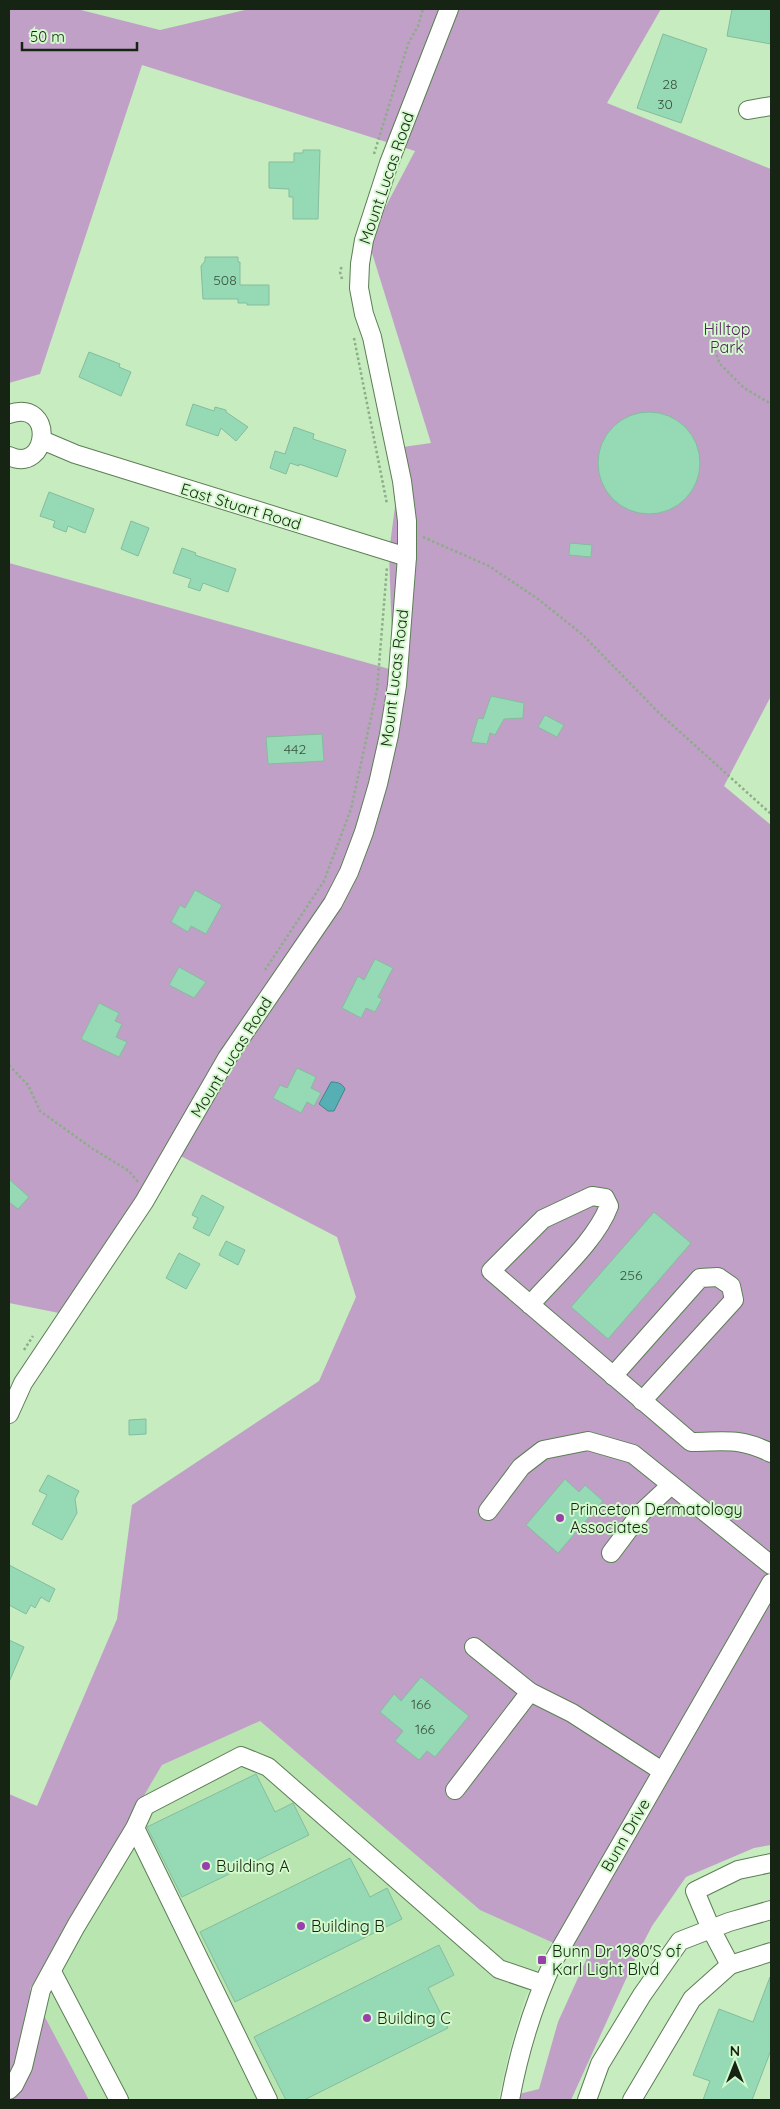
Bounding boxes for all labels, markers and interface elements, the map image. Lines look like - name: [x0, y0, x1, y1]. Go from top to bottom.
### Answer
- scale bar: [22, 20, 138, 52]
- text: 50 m: [30, 27, 65, 46]
- house number: 28: [662, 75, 678, 93]
- house number: 30: [657, 95, 673, 113]
- street label: Mount Lucas Road: [354, 109, 418, 247]
- house number: 508: [213, 271, 237, 289]
- park label: Hilltop Park: [704, 319, 750, 357]
- street label: East Stuart Road: [178, 478, 304, 534]
- street label: Mount Lucas Road: [376, 608, 412, 748]
- house number: 442: [284, 740, 306, 758]
- street label: Mount Lucas Road: [186, 993, 276, 1121]
- house number: 256: [620, 1266, 643, 1284]
- place label: Princeton Dermatology Associates: [570, 1499, 743, 1537]
- marker: Princeton Dermatology Associates: [554, 1512, 566, 1524]
- house number: 166: [411, 1695, 432, 1713]
- house number: 166: [415, 1720, 436, 1738]
- street label: Bunn Drive: [596, 1795, 654, 1875]
- place label: Building A: [216, 1856, 290, 1876]
- marker: Building A: [200, 1860, 212, 1872]
- place label: Building B: [311, 1916, 385, 1936]
- marker: Building B: [295, 1920, 307, 1932]
- place label: Bunn Dr 1980'S of Karl Light Blvd: [552, 1941, 682, 1979]
- marker: Bunn Dr 1980'S of Karl Light Blvd: [536, 1954, 548, 1966]
- place label: Building C: [377, 2008, 451, 2028]
- marker: Building C: [361, 2012, 373, 2024]
- north arrow: [710, 2039, 760, 2089]
- text: N: [730, 2042, 740, 2060]

